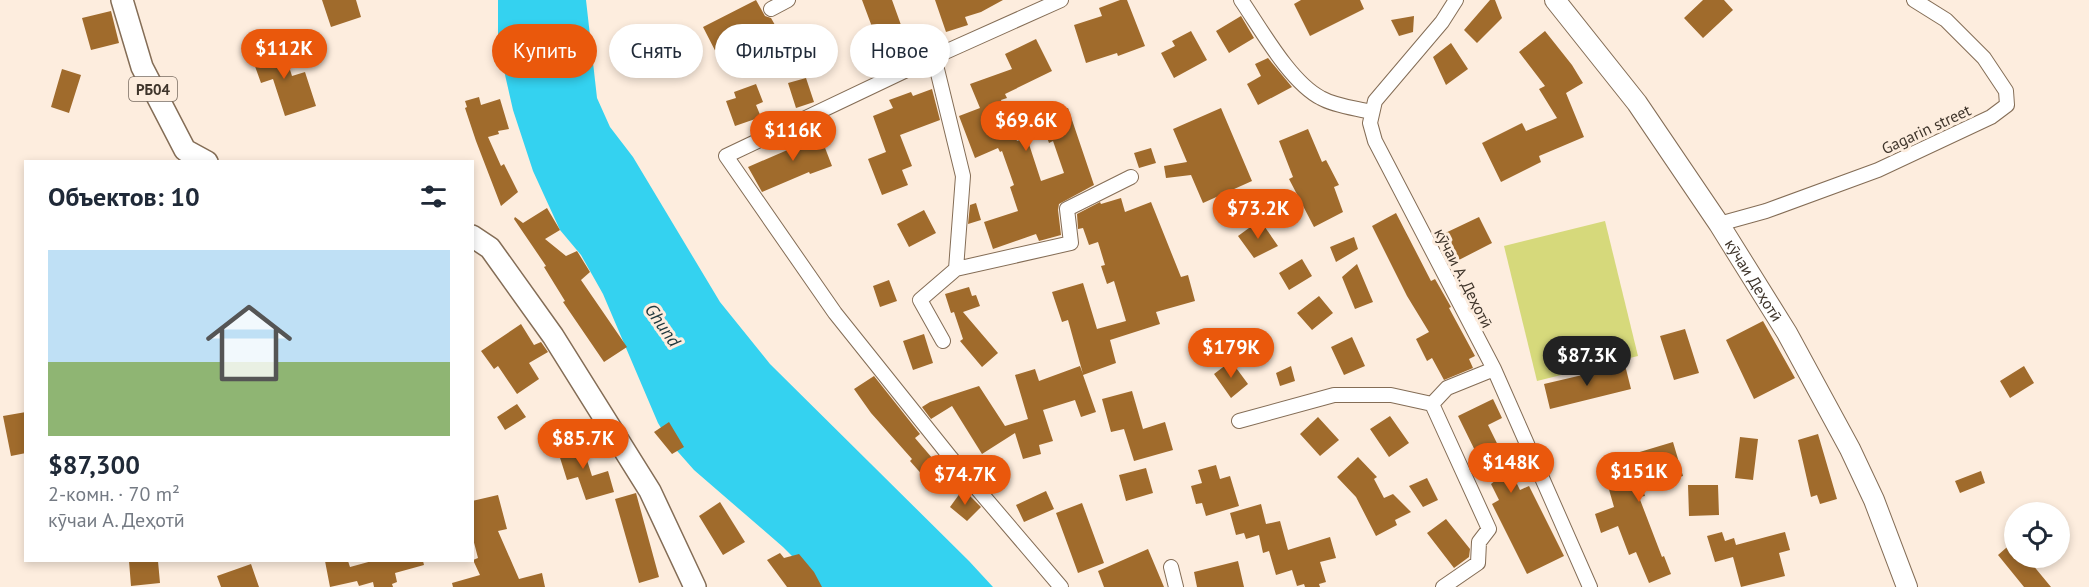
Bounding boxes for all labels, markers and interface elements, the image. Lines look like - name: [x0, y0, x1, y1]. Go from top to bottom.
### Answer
- chip: Купить: [492, 24, 597, 78]
- chip: Снять: [609, 24, 703, 78]
- chip: Фильтры: [715, 24, 838, 78]
- chip: Новое: [850, 24, 950, 78]
- pin: $112K: [242, 29, 326, 80]
- text: $112K: [255, 35, 313, 61]
- road number: РБ04: [129, 77, 177, 101]
- street label: Gagarin street: [1878, 99, 1974, 158]
- pin: $69.6K: [977, 101, 1075, 152]
- text: $69.6K: [995, 107, 1057, 133]
- pin: $116K: [751, 111, 835, 162]
- text: $116K: [764, 117, 822, 143]
- text: Объектов: 10: [48, 180, 200, 213]
- icon: filters: [417, 180, 450, 213]
- pin: $73.2K: [1209, 189, 1307, 240]
- text: $73.2K: [1227, 195, 1289, 221]
- street label: кӯчаи А. Деҳотӣ: [1430, 225, 1498, 331]
- street label: кӯчаи Деҳотӣ: [1721, 235, 1787, 325]
- icon: home: [195, 289, 303, 397]
- water label: Ghund: [640, 299, 687, 352]
- pin: $179K: [1189, 328, 1273, 379]
- text: $179K: [1202, 334, 1260, 360]
- pin: $87.3K: [1538, 336, 1636, 387]
- text: $87.3K: [1557, 342, 1617, 368]
- pin: $85.7K: [534, 419, 632, 470]
- text: $85.7K: [552, 425, 614, 451]
- pin: $148K: [1469, 443, 1553, 494]
- text: $87,300: [48, 448, 140, 481]
- text: $148K: [1482, 449, 1540, 475]
- pin: $151K: [1597, 452, 1681, 503]
- pin: $74.7K: [916, 455, 1014, 506]
- text: $151K: [1610, 458, 1668, 484]
- text: $74.7K: [934, 461, 996, 487]
- text: 2-комн. · 70 m²: [48, 481, 180, 507]
- map controls: [2004, 502, 2070, 568]
- button: locate: [2004, 502, 2070, 568]
- text: кӯчаи А. Деҳотӣ: [48, 507, 185, 533]

